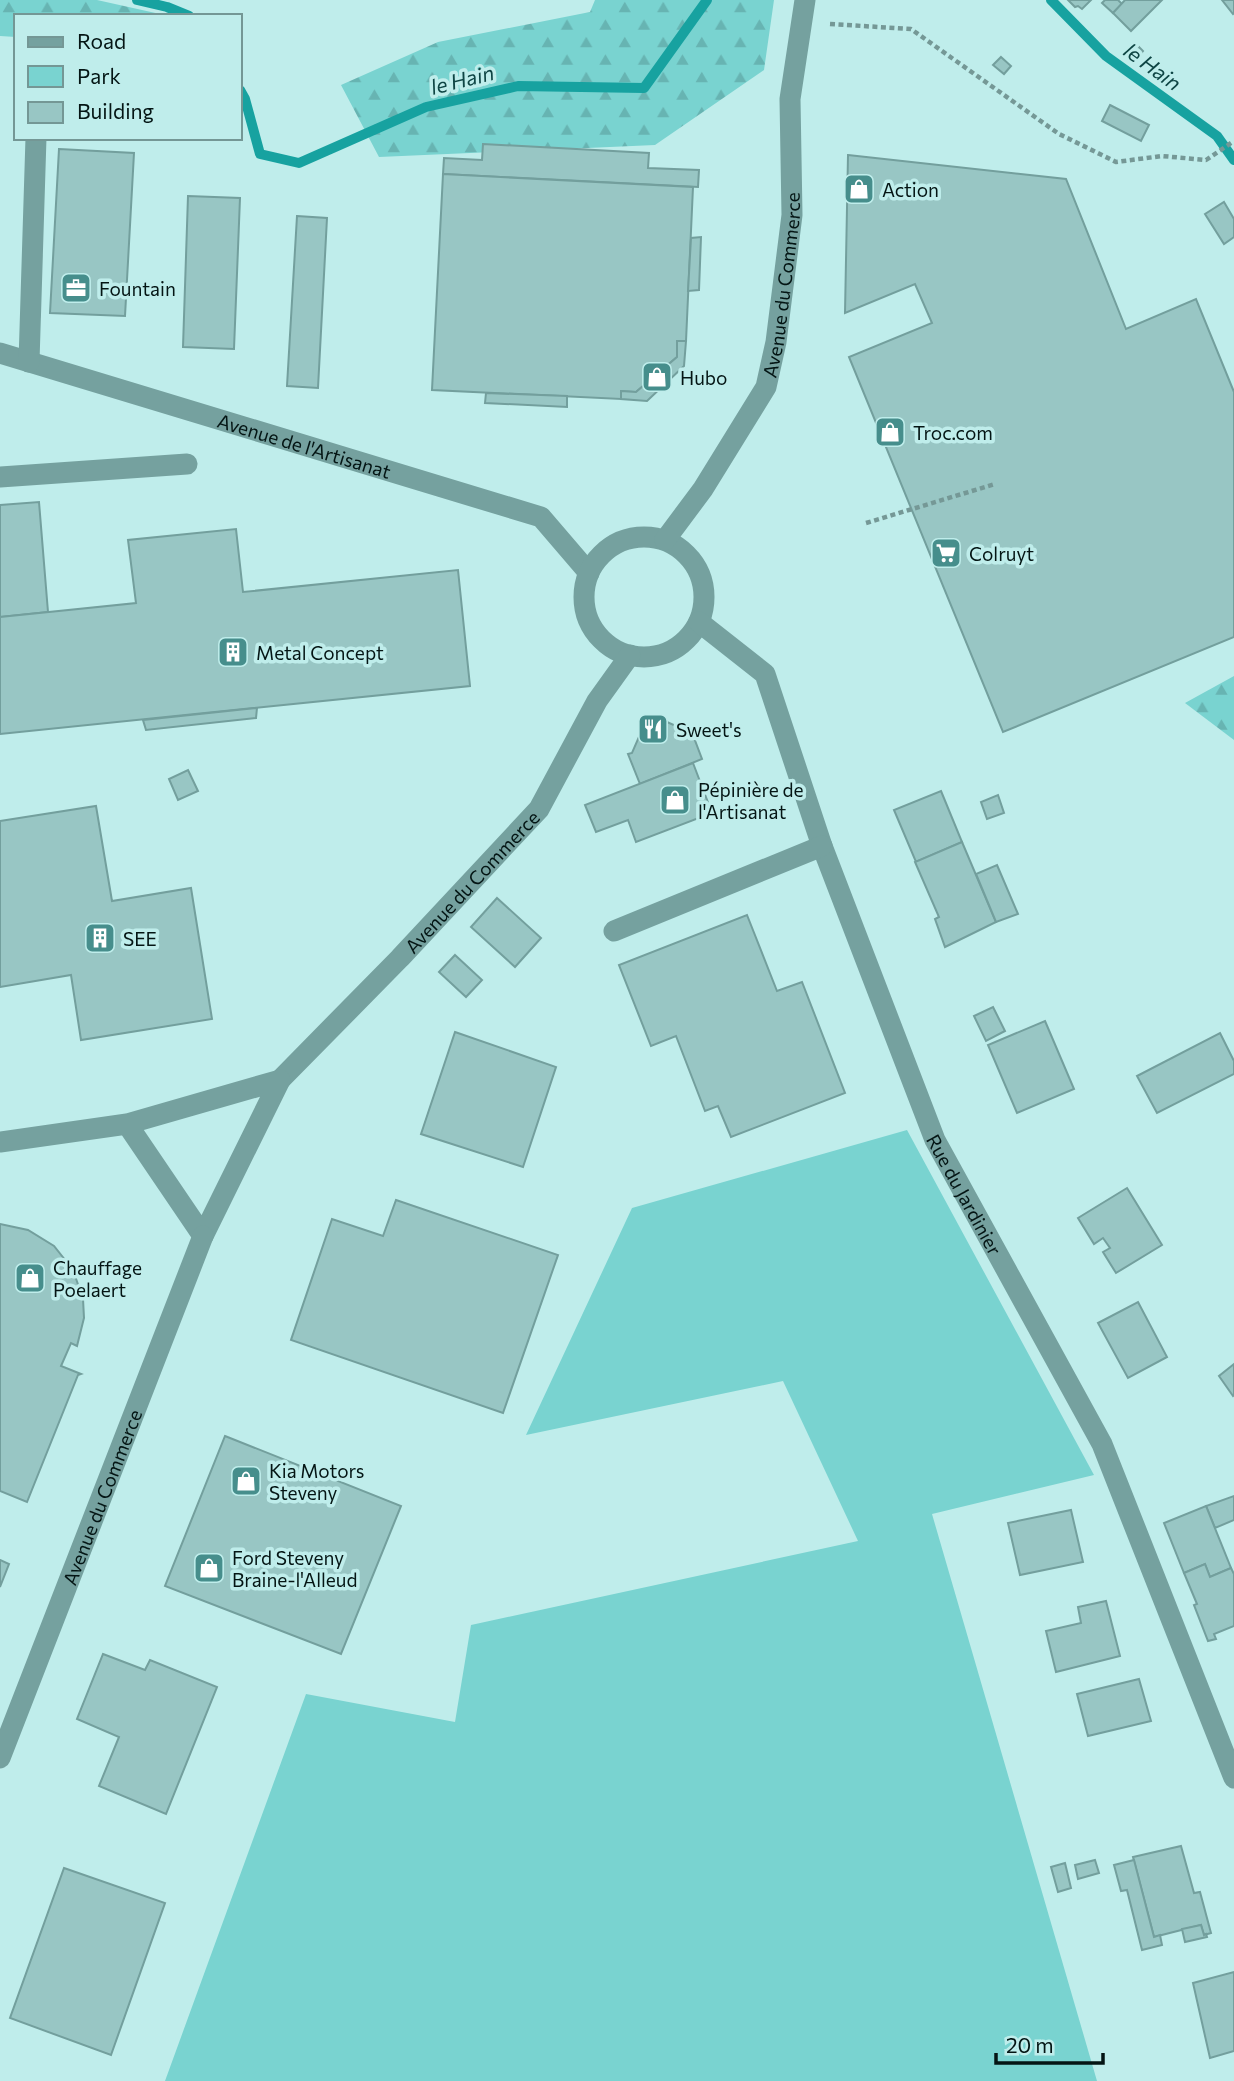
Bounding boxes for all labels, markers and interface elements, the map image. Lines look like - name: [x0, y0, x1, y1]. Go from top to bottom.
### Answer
- legend: [14, 14, 242, 140]
- text: Road: [77, 28, 126, 53]
- water label: le Hain: [1120, 37, 1186, 95]
- water label: le Hain: [428, 59, 496, 99]
- text: Park: [77, 63, 121, 88]
- text: Building: [77, 98, 154, 123]
- shop icon: Action: [842, 172, 876, 206]
- place label: Action: [882, 178, 939, 201]
- street label: Avenue du Commerce: [757, 192, 804, 379]
- office icon: Fountain: [59, 271, 93, 305]
- place label: Fountain: [99, 277, 176, 300]
- shop icon: Hubo: [640, 360, 674, 394]
- place label: Hubo: [680, 366, 727, 389]
- street label: Avenue de l'Artisanat: [215, 408, 394, 482]
- shop icon: Troc.com: [873, 415, 907, 449]
- place label: Troc.com: [913, 421, 993, 444]
- supermarket icon: Colruyt: [929, 536, 963, 570]
- place label: Colruyt: [969, 542, 1034, 565]
- building icon: Metal Concept: [216, 635, 250, 669]
- place label: Metal Concept: [256, 641, 384, 664]
- restaurant icon: Sweet's: [636, 712, 670, 746]
- place label: Sweet's: [676, 718, 742, 741]
- place label: Pépinière de l'Artisanat: [698, 778, 803, 823]
- shop icon: Pépinière de l'Artisanat: [658, 783, 692, 817]
- street label: Avenue du Commerce: [400, 805, 544, 957]
- building icon: SEE: [83, 921, 117, 955]
- place label: SEE: [123, 927, 157, 950]
- street label: Rue du Jardinier: [922, 1130, 1007, 1259]
- place label: Chauffage Poelaert: [53, 1256, 142, 1301]
- shop icon: Chauffage Poelaert: [13, 1261, 47, 1295]
- street label: Avenue du Commerce: [57, 1406, 146, 1588]
- place label: Kia Motors Steveny: [269, 1459, 364, 1504]
- shop icon: Kia Motors Steveny: [229, 1464, 263, 1498]
- place label: Ford Steveny Braine-l'Alleud: [232, 1546, 357, 1591]
- shop icon: Ford Steveny Braine-l'Alleud: [192, 1551, 226, 1585]
- scale bar: [996, 2022, 1103, 2066]
- text: 20 m: [1006, 2032, 1054, 2057]

